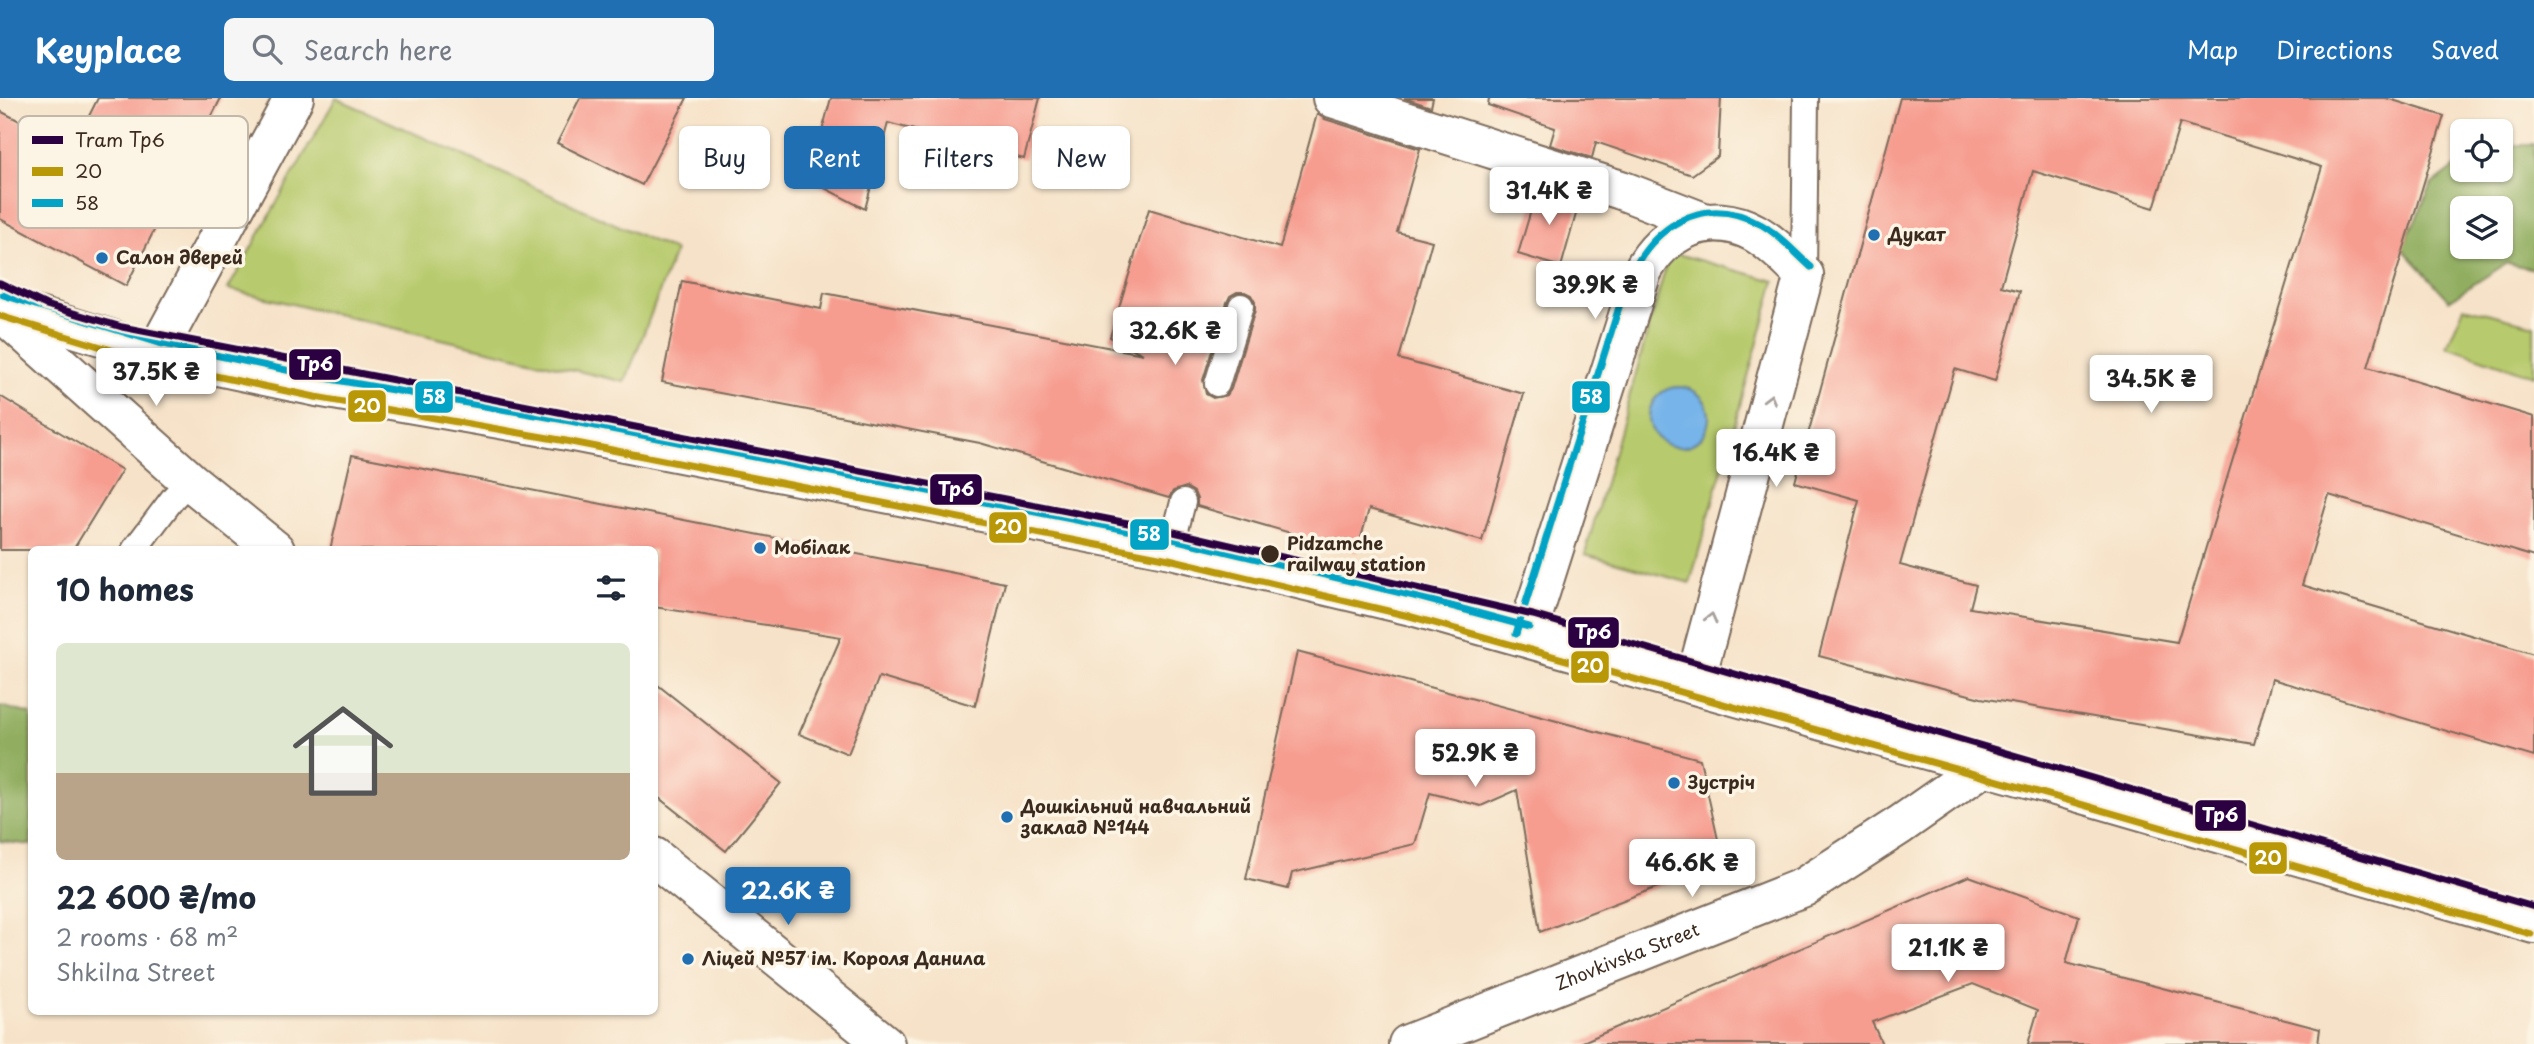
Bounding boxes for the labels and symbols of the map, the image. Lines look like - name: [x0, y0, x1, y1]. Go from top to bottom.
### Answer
- legend: [18, 116, 248, 228]
- text: Tram Тр6: [75, 125, 165, 153]
- text: 20: [75, 156, 102, 184]
- pin: 31.4K ₴: [1484, 167, 1614, 227]
- text: 58: [75, 188, 99, 216]
- place label: Дукат: [1887, 220, 1946, 247]
- marker: Дукат: [1866, 227, 1882, 243]
- place label: Салон дверей: [116, 243, 243, 270]
- marker: Салон дверей: [94, 250, 110, 266]
- pin: 39.9K ₴: [1530, 262, 1660, 321]
- pin: 32.6K ₴: [1110, 308, 1240, 367]
- pin: 37.5K ₴: [91, 348, 221, 408]
- line badge: Тр6: [288, 348, 342, 381]
- text: Тр6: [297, 349, 333, 377]
- pin: 34.5K ₴: [2086, 356, 2216, 415]
- line badge: 58: [414, 380, 454, 414]
- line badge: 58: [1571, 380, 1611, 414]
- text: 58: [422, 382, 446, 410]
- text: 58: [1579, 382, 1603, 410]
- line badge: 20: [347, 389, 387, 423]
- text: 20: [353, 391, 381, 419]
- one-way arrow: [1762, 393, 1776, 405]
- pin: 16.4K ₴: [1711, 430, 1841, 489]
- line badge: Тр6: [929, 473, 983, 506]
- text: Тр6: [938, 474, 974, 502]
- line badge: 20: [988, 511, 1028, 544]
- text: 20: [994, 512, 1022, 540]
- line badge: 58: [1129, 518, 1170, 551]
- text: 58: [1137, 519, 1161, 547]
- place label: Pidzamche railway station: [1287, 529, 1426, 577]
- place label: Мобілак: [774, 533, 851, 560]
- marker: Мобілак: [752, 540, 768, 556]
- marker: Pidzamche railway station: [1259, 543, 1281, 565]
- one-way arrow: [1703, 612, 1717, 624]
- line badge: Тр6: [1567, 616, 1620, 649]
- text: Тр6: [1575, 617, 1611, 645]
- line badge: 20: [1570, 650, 1610, 684]
- text: 20: [1576, 651, 1604, 679]
- pin: 52.9K ₴: [1410, 730, 1540, 789]
- place label: Зустріч: [1687, 768, 1755, 795]
- marker: Зустріч: [1666, 775, 1682, 791]
- place label: Дошкільний навчальний заклад №144: [1020, 792, 1251, 840]
- line badge: Тр6: [2194, 799, 2247, 832]
- text: Тр6: [2202, 800, 2238, 828]
- marker: Дошкільний навчальний заклад №144: [999, 809, 1015, 825]
- pin: 46.6K ₴: [1627, 840, 1757, 899]
- line badge: 20: [2248, 841, 2288, 875]
- text: 20: [2254, 843, 2282, 871]
- pin: 22.6K ₴: [723, 868, 853, 927]
- street label: Zhovkivska Street: [1551, 915, 1703, 996]
- pin: 21.1K ₴: [1883, 924, 2013, 984]
- place label: Ліцей №57 ім. Короля Данила: [702, 944, 986, 971]
- marker: Ліцей №57 ім. Короля Данила: [680, 951, 696, 967]

